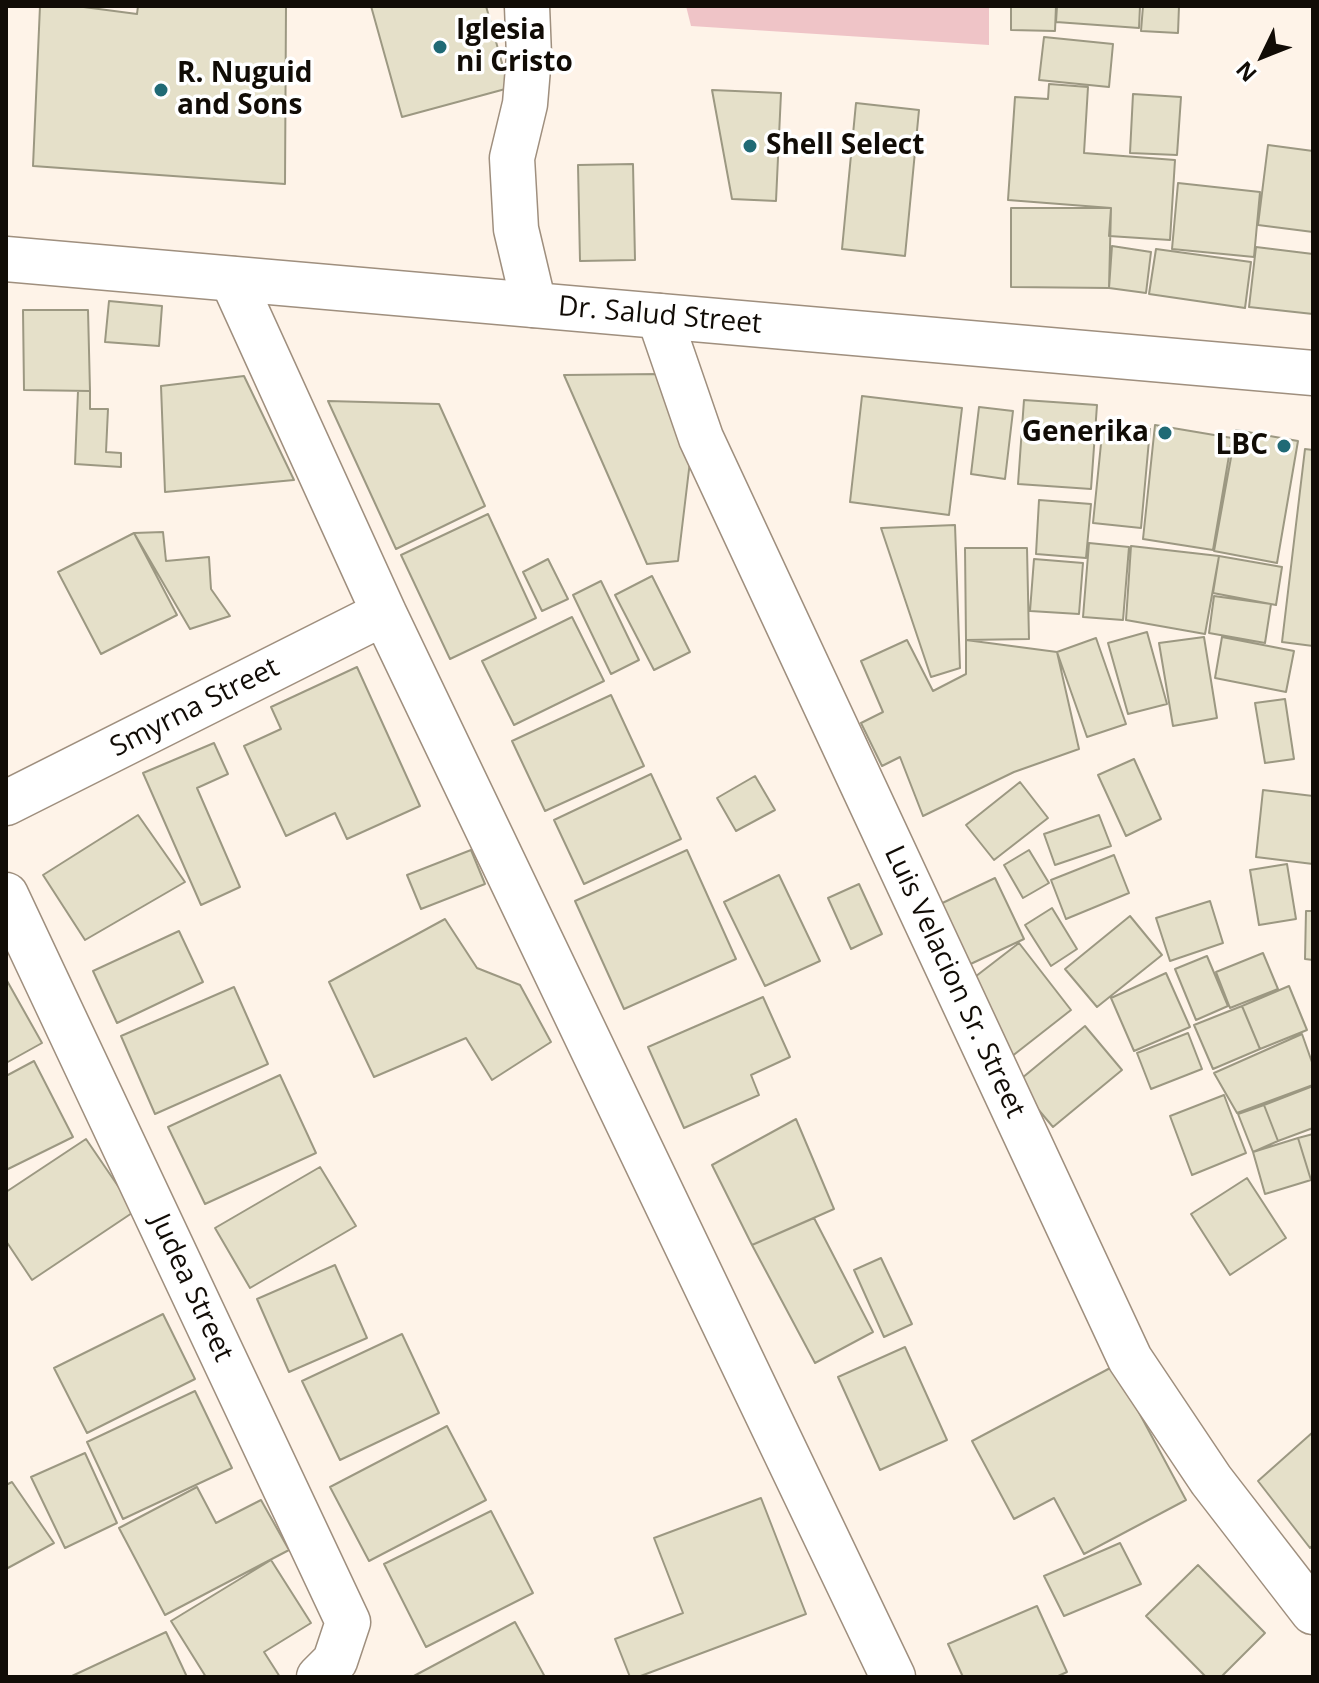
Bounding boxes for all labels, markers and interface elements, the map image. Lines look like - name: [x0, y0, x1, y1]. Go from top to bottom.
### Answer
- place label: Iglesia ni Cristo: [456, 14, 573, 80]
- north arrow: [1223, 16, 1303, 96]
- marker: Iglesia ni Cristo: [431, 38, 449, 56]
- text: N: [1228, 56, 1263, 89]
- place label: R. Nuguid and Sons: [177, 57, 312, 123]
- marker: R. Nuguid and Sons: [152, 81, 170, 99]
- place label: Shell Select: [766, 129, 924, 163]
- marker: Shell Select: [741, 137, 759, 155]
- street label: Dr. Salud Street: [557, 290, 763, 342]
- place label: Generika: [1022, 416, 1149, 450]
- marker: Generika: [1156, 424, 1174, 442]
- place label: LBC: [1216, 429, 1268, 463]
- marker: LBC: [1275, 437, 1293, 455]
- street label: Smyrna Street: [105, 651, 285, 765]
- street label: Luis Velacion Sr. Street: [876, 841, 1032, 1123]
- street label: Judea Street: [142, 1209, 240, 1367]

